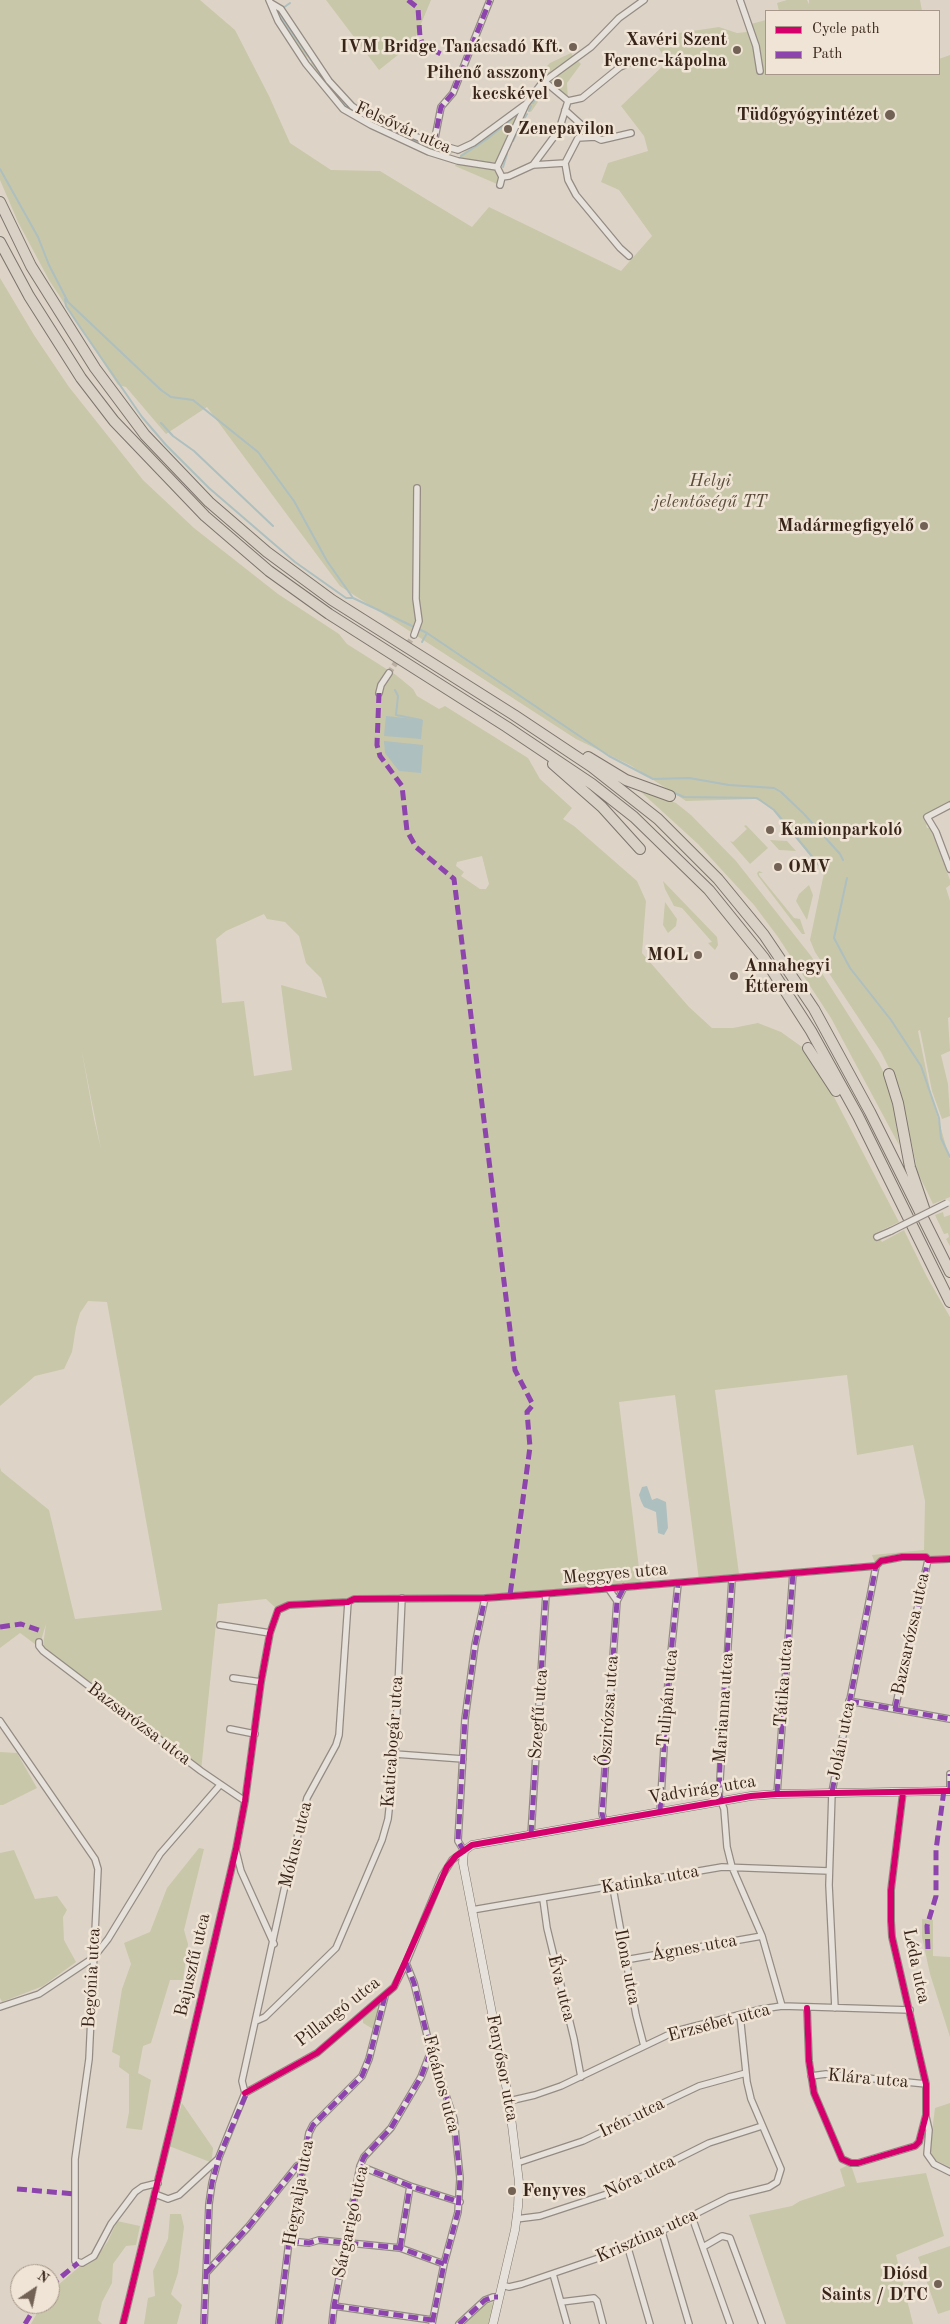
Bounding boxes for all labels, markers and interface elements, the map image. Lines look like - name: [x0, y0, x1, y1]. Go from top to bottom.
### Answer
- legend: [765, 10, 940, 75]
- text: Cycle path: [812, 22, 880, 37]
- place label: Xavéri Szent Ferenc-kápolna: [603, 29, 727, 72]
- place label: IVM Bridge Tanácsadó Kft.: [340, 36, 563, 58]
- marker: IVM Bridge Tanácsadó Kft.: [567, 41, 579, 53]
- marker: Xavéri Szent Ferenc-kápolna: [731, 44, 743, 56]
- text: Path: [812, 47, 842, 62]
- place label: Pihenő asszony kecskével: [426, 62, 548, 104]
- marker: Pihenő asszony kecskével: [552, 77, 564, 89]
- street label: Felsővár utca: [352, 97, 454, 159]
- place label: Tüdőgyógyintézet: [737, 104, 879, 126]
- marker: Tüdőgyógyintézet: [883, 108, 897, 122]
- place label: Zenepavilon: [518, 118, 614, 140]
- marker: Zenepavilon: [502, 123, 514, 135]
- park label: Helyi jelentőségű TT: [653, 470, 767, 512]
- place label: Madármegfigyelő: [778, 515, 914, 537]
- marker: Madármegfigyelő: [918, 520, 930, 532]
- place label: Kamionparkoló: [780, 819, 902, 841]
- marker: Kamionparkoló: [764, 824, 776, 836]
- place label: OMV: [788, 856, 831, 878]
- marker: OMV: [772, 861, 784, 873]
- place label: MOL: [647, 944, 688, 966]
- marker: MOL: [692, 949, 704, 961]
- place label: Annahegyi Étterem: [744, 955, 830, 998]
- marker: Annahegyi Étterem: [728, 970, 740, 982]
- street label: Meggyes utca: [562, 1559, 668, 1589]
- street label: Bazsarózsa utca: [887, 1571, 935, 1697]
- street label: Tátika utca: [770, 1638, 798, 1728]
- street label: Tulipán utca: [653, 1648, 683, 1748]
- street label: Marianna utca: [709, 1652, 739, 1764]
- street label: Őszirózsa utca: [594, 1654, 624, 1768]
- street label: Szegfű utca: [525, 1668, 553, 1760]
- street label: Katicabogár utca: [378, 1675, 408, 1809]
- street label: Bazsarózsa utca: [83, 1678, 195, 1770]
- street label: Jolán utca: [824, 1700, 860, 1782]
- street label: Vadvirág utca: [647, 1771, 757, 1809]
- street label: Mókus utca: [275, 1799, 317, 1891]
- street label: Katinka utca: [599, 1861, 701, 1899]
- street label: Bajuszfű utca: [171, 1911, 215, 2019]
- street label: Léda utca: [898, 1926, 934, 2006]
- street label: Begónia utca: [79, 1927, 105, 2029]
- street label: Ilona utca: [609, 1927, 645, 2007]
- street label: Ágnes utca: [649, 1930, 739, 1966]
- street label: Éva utca: [542, 1952, 580, 2024]
- street label: Pillangó utca: [291, 1972, 385, 2052]
- street label: Erzsébet utca: [665, 1999, 773, 2047]
- street label: Fenyősor utca: [481, 2013, 523, 2123]
- street label: Fácános utca: [418, 2033, 464, 2135]
- street label: Klára utca: [827, 2065, 909, 2093]
- street label: Irén utca: [596, 2093, 668, 2143]
- street label: Hegyalja utca: [279, 2138, 319, 2248]
- street label: Nóra utca: [601, 2150, 679, 2204]
- street label: Sárgarigó utca: [329, 2164, 373, 2280]
- place label: Fenyves: [522, 2180, 586, 2202]
- marker: Fenyves: [506, 2185, 518, 2197]
- street label: Krisztina utca: [593, 2204, 701, 2268]
- place label: Diósd Saints / DTC: [821, 2263, 928, 2306]
- north arrow: [10, 2264, 60, 2314]
- text: N: [34, 2269, 51, 2286]
- marker: Diósd Saints / DTC: [932, 2278, 944, 2290]

